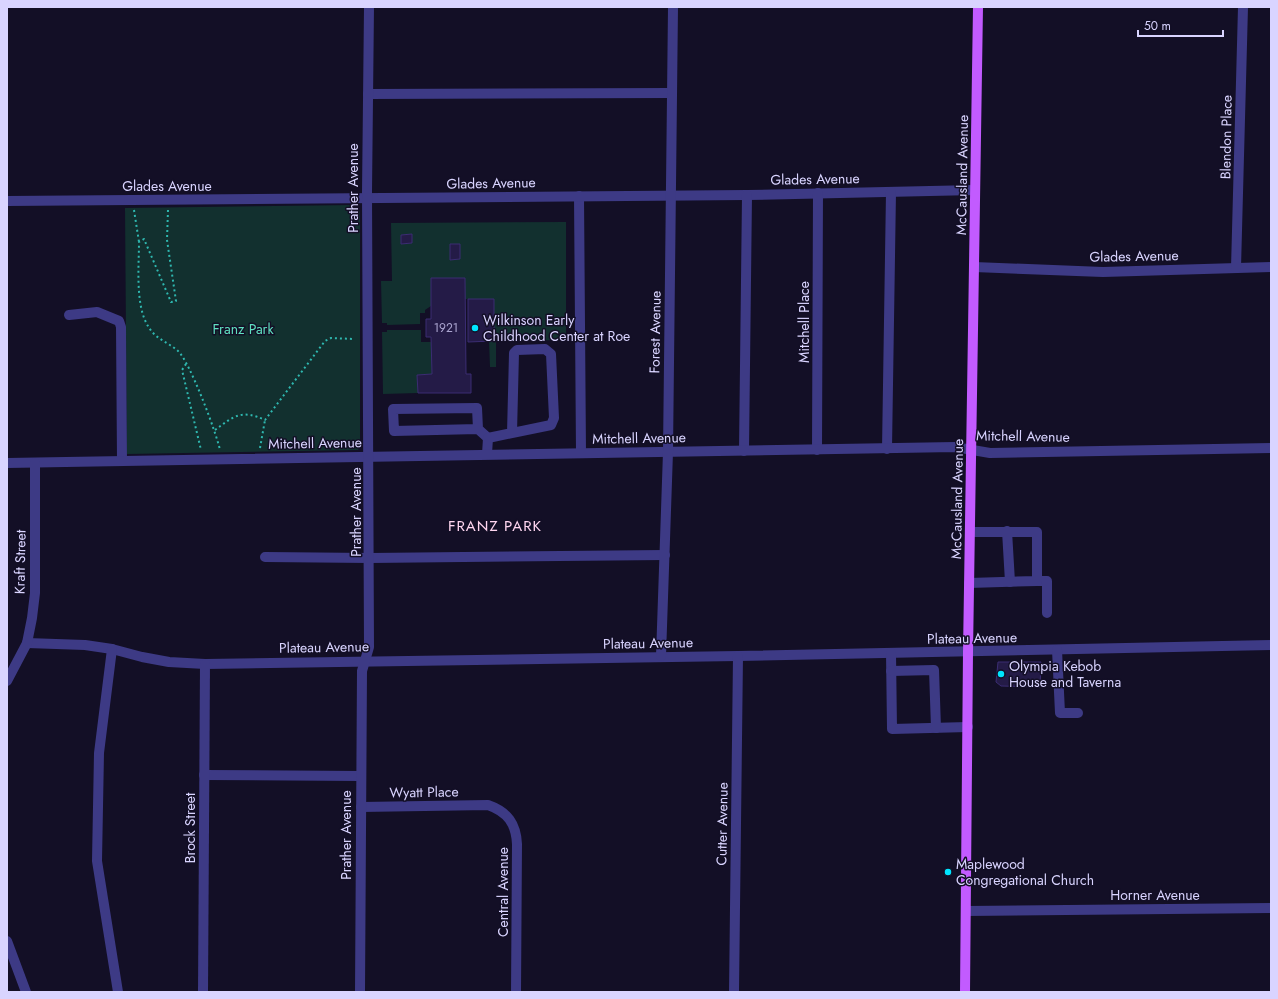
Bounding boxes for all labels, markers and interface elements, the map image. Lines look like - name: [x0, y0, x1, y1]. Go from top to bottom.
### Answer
- scale bar: [1138, 12, 1223, 38]
- text: 50 m: [1144, 17, 1171, 35]
- street label: Blendon Place: [1215, 95, 1237, 179]
- street label: McCausland Avenue: [951, 115, 973, 235]
- street label: Prather Avenue: [343, 143, 363, 233]
- street label: Glades Avenue: [770, 168, 860, 190]
- street label: Glades Avenue: [446, 172, 536, 194]
- street label: Glades Avenue: [122, 176, 212, 196]
- street label: Glades Avenue: [1089, 245, 1179, 267]
- street label: Mitchell Place: [794, 281, 814, 363]
- street label: Forest Avenue: [644, 290, 666, 374]
- place label: Wilkinson Early Childhood Center at Roe: [483, 310, 630, 346]
- park label: Franz Park: [212, 319, 274, 339]
- house number: 1921: [434, 319, 458, 337]
- marker: Wilkinson Early Childhood Center at Roe: [470, 323, 480, 333]
- street label: Mitchell Avenue: [976, 425, 1070, 447]
- street label: Mitchell Avenue: [592, 427, 686, 449]
- street label: Mitchell Avenue: [268, 432, 362, 454]
- street label: McCausland Avenue: [946, 439, 968, 559]
- street label: Prather Avenue: [346, 467, 366, 557]
- district label: FRANZ PARK: [448, 515, 542, 537]
- street label: Kraft Street: [9, 529, 31, 594]
- street label: Plateau Avenue: [927, 627, 1017, 649]
- street label: Plateau Avenue: [603, 632, 693, 654]
- street label: Plateau Avenue: [279, 636, 369, 658]
- place label: Olympia Kebob House and Taverna: [1009, 656, 1121, 692]
- marker: Olympia Kebob House and Taverna: [996, 669, 1006, 679]
- street label: Wyatt Place: [389, 781, 459, 803]
- street label: Cutter Avenue: [711, 782, 733, 866]
- street label: Prather Avenue: [336, 790, 356, 880]
- street label: Brock Street: [180, 792, 200, 863]
- street label: Central Avenue: [493, 847, 513, 937]
- place label: Maplewood Congregational Church: [956, 854, 1094, 890]
- marker: Maplewood Congregational Church: [943, 867, 953, 877]
- street label: Horner Avenue: [1110, 885, 1200, 905]

